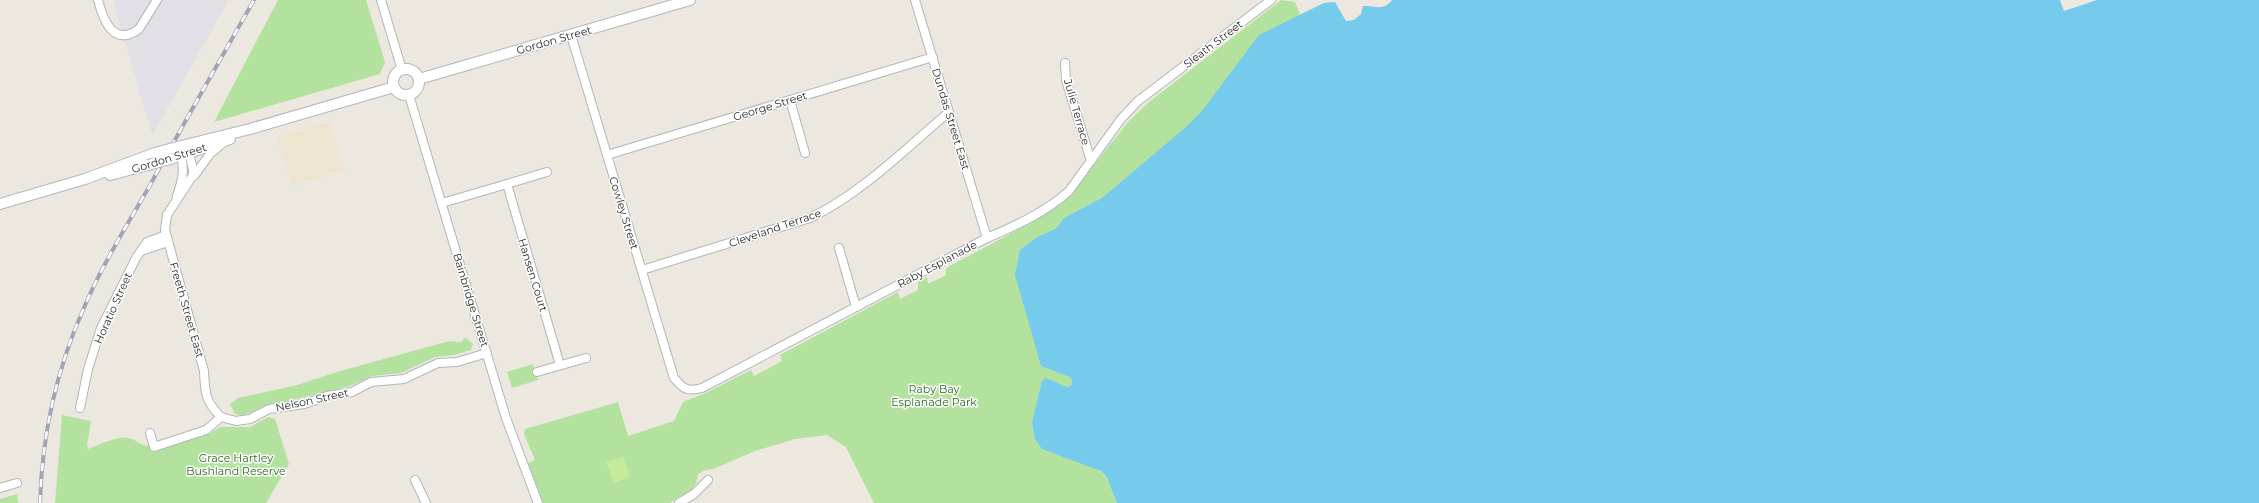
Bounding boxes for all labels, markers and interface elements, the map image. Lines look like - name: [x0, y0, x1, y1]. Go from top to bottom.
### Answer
- street label: Sleath Street: [1181, 17, 1246, 71]
- street label: Gordon Street: [515, 22, 594, 57]
- street label: Dundas Street East: [929, 66, 973, 172]
- street label: Julie Terrace: [1061, 76, 1093, 147]
- street label: George Street: [731, 88, 809, 124]
- street label: Gordon Street: [130, 140, 209, 176]
- street label: Cowley Street: [606, 175, 642, 252]
- street label: Cleveland Terrace: [727, 206, 823, 250]
- street label: Hansen Court: [515, 237, 551, 314]
- street label: Raby Esplanade: [895, 237, 979, 291]
- street label: Bainbridge Street: [450, 251, 492, 349]
- street label: Freeth Street East: [167, 261, 208, 360]
- street label: Horatio Street: [91, 270, 135, 346]
- park label: Raby Bay Esplanade Park: [891, 382, 977, 409]
- street label: Nelson Street: [274, 385, 350, 415]
- park label: Grace Hartley Bushland Reserve: [186, 451, 286, 478]

